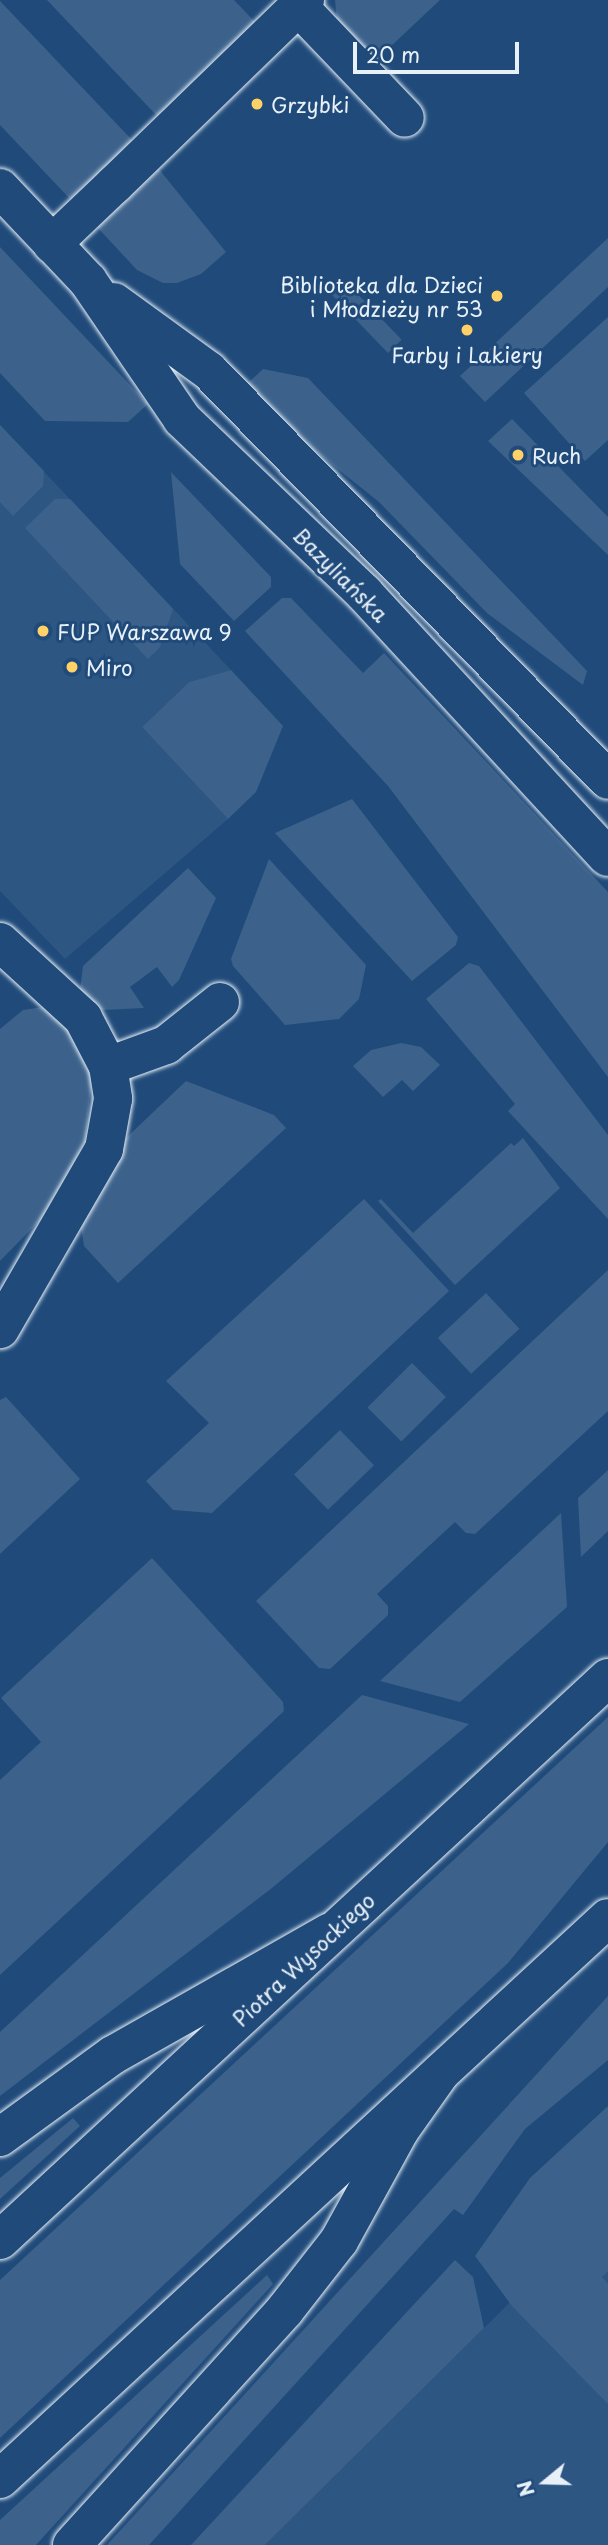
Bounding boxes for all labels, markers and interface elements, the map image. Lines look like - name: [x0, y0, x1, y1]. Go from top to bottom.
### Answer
- scale bar: [356, 28, 522, 72]
- text: 20 m: [366, 38, 420, 70]
- place label: Grzybki: [271, 91, 349, 117]
- marker: Grzybki: [249, 96, 265, 112]
- place label: Biblioteka dla Dzieci i Młodzieży nr 53: [278, 271, 483, 321]
- marker: Biblioteka dla Dzieci i Młodzieży nr 53: [489, 288, 505, 304]
- marker: Farby i Lakiery: [459, 322, 475, 338]
- place label: Farby i Lakiery: [390, 341, 544, 367]
- place label: Ruch: [532, 442, 581, 468]
- marker: Ruch: [510, 447, 526, 463]
- street label: Bazyliańska: [289, 522, 393, 626]
- place label: FUP Warszawa 9: [57, 618, 230, 644]
- marker: FUP Warszawa 9: [35, 623, 51, 639]
- place label: Miro: [86, 654, 133, 680]
- marker: Miro: [64, 659, 80, 675]
- street label: Piotra Wysockiego: [227, 1887, 379, 2031]
- north arrow: [510, 2447, 580, 2517]
- text: N: [509, 2477, 541, 2501]

